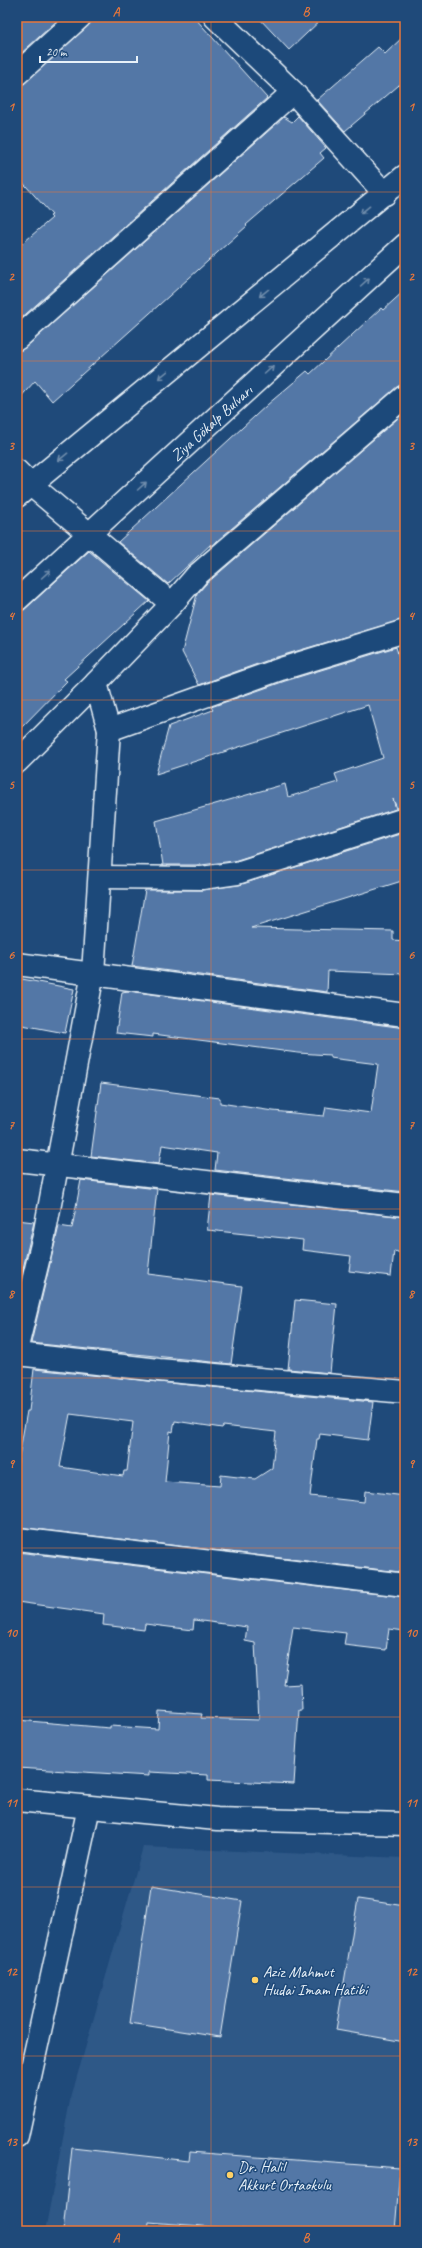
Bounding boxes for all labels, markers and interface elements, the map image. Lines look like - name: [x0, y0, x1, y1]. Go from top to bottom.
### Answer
- text: A: [113, 4, 121, 20]
- text: B: [303, 4, 311, 20]
- scale bar: [40, 38, 137, 64]
- text: 20 m: [46, 44, 68, 60]
- text: 1: [8, 99, 16, 115]
- text: 1: [408, 99, 416, 115]
- one-way arrow: [359, 206, 370, 215]
- text: 2: [8, 269, 15, 285]
- text: 2: [408, 269, 415, 285]
- one-way arrow: [360, 277, 370, 287]
- one-way arrow: [259, 288, 269, 297]
- one-way arrow: [264, 365, 274, 375]
- one-way arrow: [158, 370, 169, 379]
- street label: Ziya Gökalp Bulvarı: [167, 380, 258, 466]
- text: 3: [8, 438, 15, 454]
- text: 3: [408, 438, 415, 454]
- one-way arrow: [57, 453, 68, 462]
- one-way arrow: [137, 481, 147, 491]
- one-way arrow: [41, 569, 51, 578]
- text: 4: [8, 608, 16, 624]
- text: 4: [408, 608, 416, 624]
- text: 5: [8, 777, 15, 793]
- text: 5: [408, 777, 415, 793]
- text: 6: [8, 947, 15, 963]
- text: 6: [408, 947, 415, 963]
- text: 7: [8, 1117, 15, 1133]
- text: 7: [408, 1117, 415, 1133]
- text: 8: [8, 1286, 16, 1302]
- text: 8: [408, 1286, 416, 1302]
- text: 9: [8, 1456, 15, 1472]
- text: 9: [408, 1456, 415, 1472]
- text: 10: [5, 1625, 18, 1641]
- text: 10: [405, 1625, 418, 1641]
- text: 11: [5, 1795, 19, 1811]
- text: 11: [405, 1795, 419, 1811]
- place label: Aziz Mahmut Hudai Imam Hatibi: [263, 1962, 369, 2000]
- text: 12: [5, 1964, 18, 1980]
- text: 12: [405, 1964, 418, 1980]
- marker: Aziz Mahmut Hudai Imam Hatibi: [250, 1975, 260, 1985]
- text: 13: [5, 2134, 18, 2150]
- text: 13: [405, 2134, 418, 2150]
- place label: Dr. Halil Akkurt Ortaokulu: [238, 2157, 332, 2195]
- marker: Dr. Halil Akkurt Ortaokulu: [225, 2170, 235, 2180]
- text: A: [113, 2230, 121, 2246]
- text: B: [303, 2230, 311, 2246]

